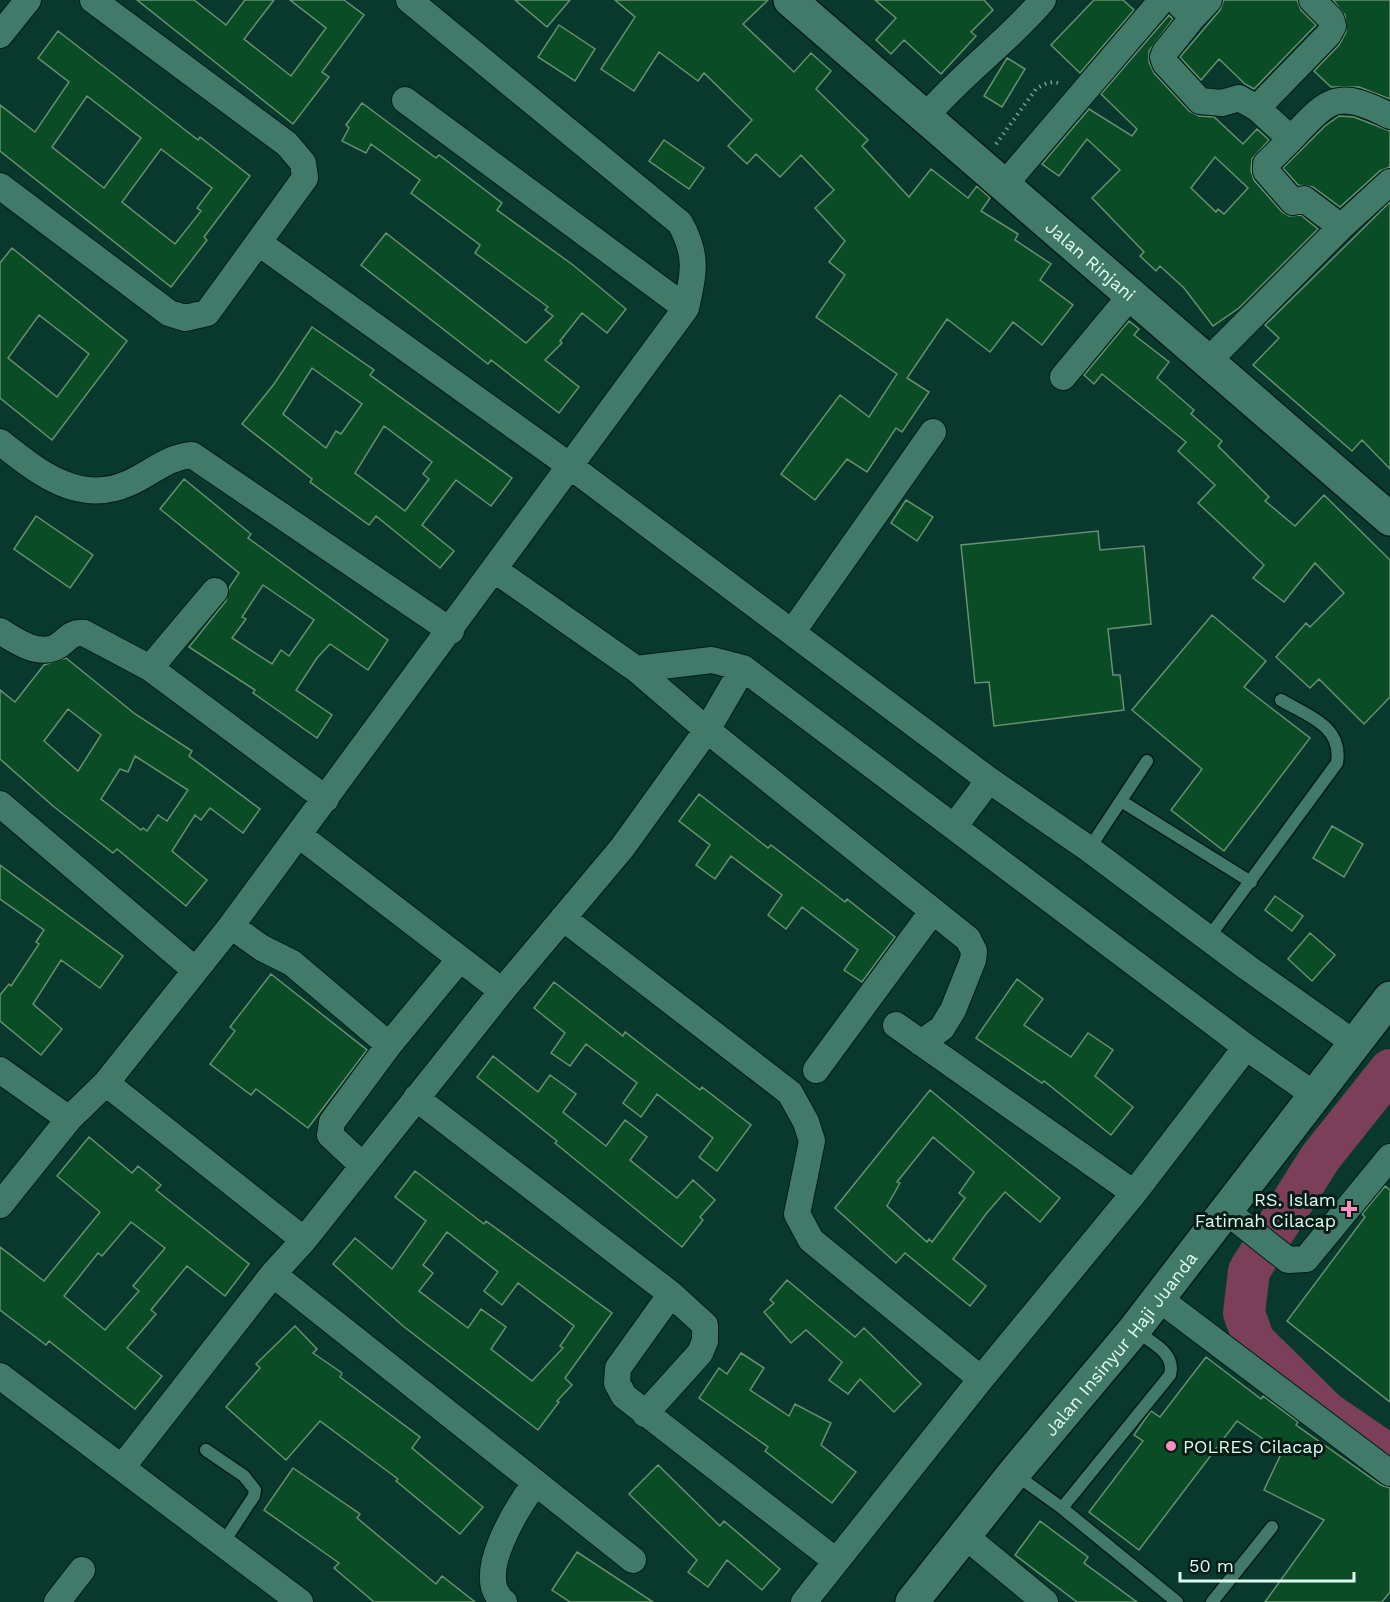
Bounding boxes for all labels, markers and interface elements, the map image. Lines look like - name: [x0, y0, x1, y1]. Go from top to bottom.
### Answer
- street label: Jalan Rinjani: [1042, 216, 1140, 305]
- place label: RS. Islam Fatimah Cilacap: [1195, 1189, 1336, 1231]
- marker: RS. Islam Fatimah Cilacap: [1340, 1200, 1358, 1218]
- street label: Jalan Insinyur Haji Juanda: [1039, 1247, 1201, 1440]
- place label: POLRES Cilacap: [1183, 1436, 1324, 1457]
- marker: POLRES Cilacap: [1164, 1439, 1178, 1453]
- scale bar: [1180, 1545, 1354, 1583]
- text: 50 m: [1189, 1555, 1234, 1576]

